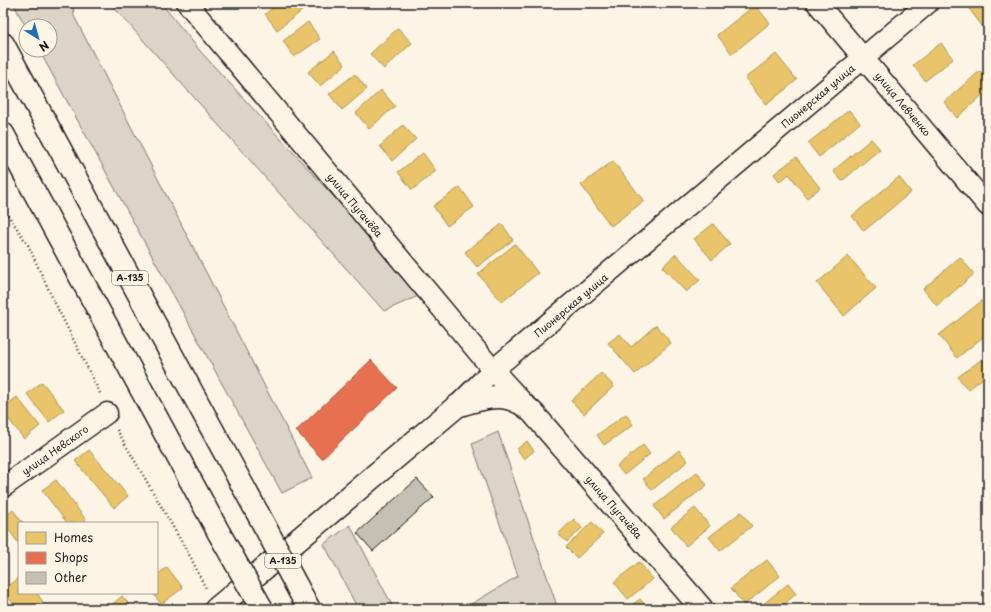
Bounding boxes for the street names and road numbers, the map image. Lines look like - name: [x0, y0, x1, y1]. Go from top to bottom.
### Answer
- street label: Пионерская улица: [778, 60, 858, 131]
- street label: улица Левченко: [872, 68, 935, 139]
- street label: улица Пугачёва: [323, 169, 387, 241]
- street label: Пионерская улица: [531, 269, 611, 340]
- road number: А-135: [112, 271, 148, 285]
- street label: улица Невского: [18, 421, 91, 478]
- street label: улица Пугачёва: [582, 472, 647, 543]
- road number: А-135: [265, 554, 301, 568]

